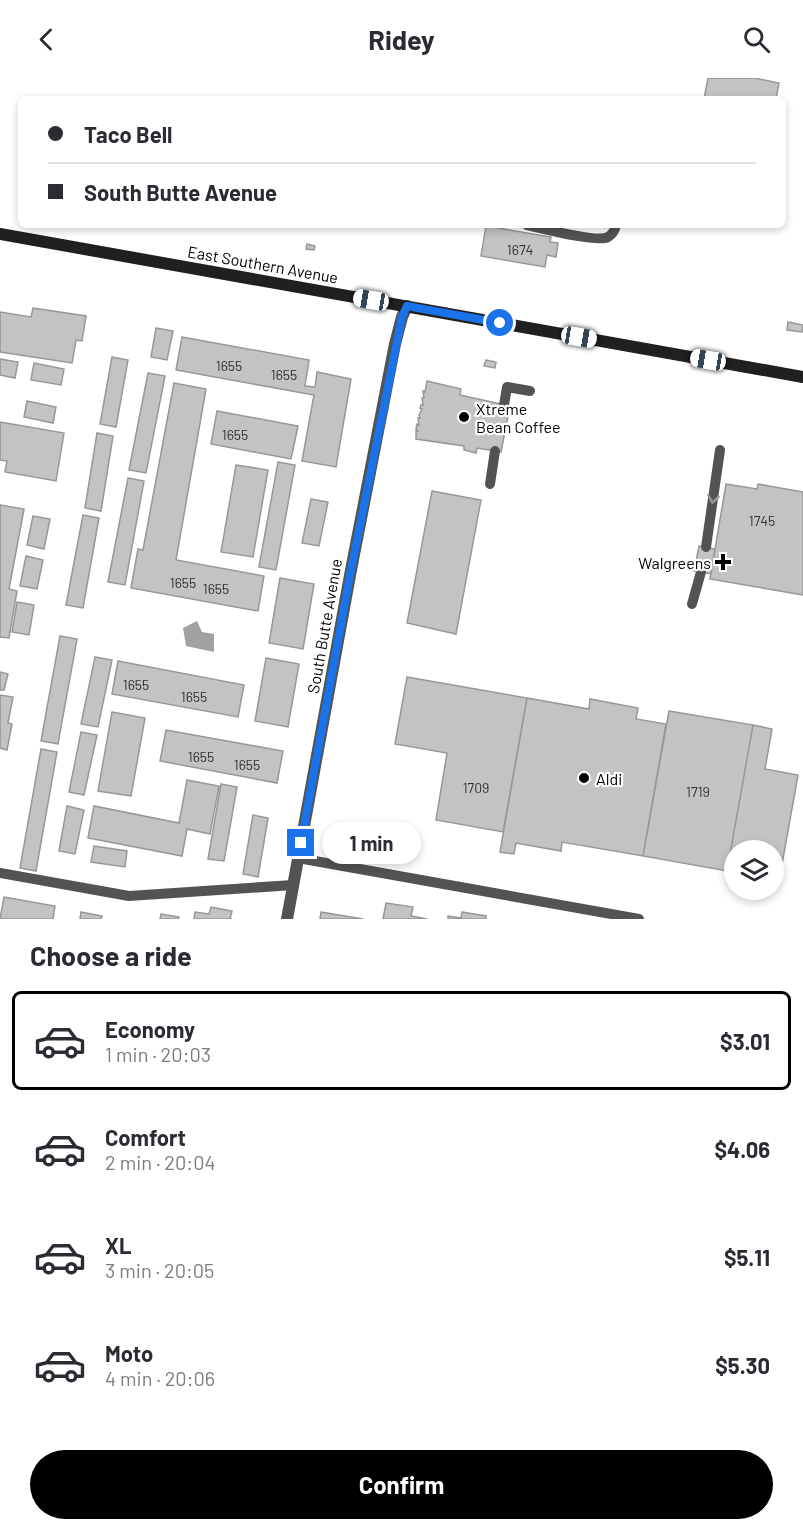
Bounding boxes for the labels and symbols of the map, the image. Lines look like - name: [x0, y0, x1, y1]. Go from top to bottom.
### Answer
- street label: East Southern Avenue: [186, 241, 340, 287]
- house number: 1674: [507, 241, 533, 258]
- car: [352, 288, 390, 312]
- route start: [486, 309, 513, 336]
- car: [560, 325, 598, 349]
- car: [689, 348, 727, 372]
- house number: 1655: [216, 357, 242, 374]
- house number: 1655: [271, 366, 297, 383]
- place label: Xtreme Bean Coffee: [476, 399, 561, 436]
- marker: Xtreme Bean Coffee: [457, 410, 471, 424]
- house number: 1655: [222, 426, 248, 443]
- one-way arrow: [708, 494, 720, 503]
- house number: 1745: [749, 512, 775, 529]
- place label: Walgreens: [638, 553, 711, 572]
- marker: Walgreens: [716, 555, 730, 569]
- street label: South Butte Avenue: [303, 557, 345, 695]
- house number: 1655: [170, 574, 196, 591]
- house number: 1655: [203, 580, 229, 597]
- house number: 1655: [123, 676, 149, 693]
- house number: 1655: [181, 688, 207, 705]
- house number: 1655: [188, 748, 214, 765]
- house number: 1655: [234, 756, 260, 773]
- place label: Aldi: [596, 769, 622, 788]
- marker: Aldi: [577, 771, 591, 785]
- house number: 1709: [463, 779, 489, 796]
- house number: 1719: [686, 783, 710, 800]
- callout: 1 min: [322, 822, 421, 864]
- route end: [287, 829, 314, 856]

